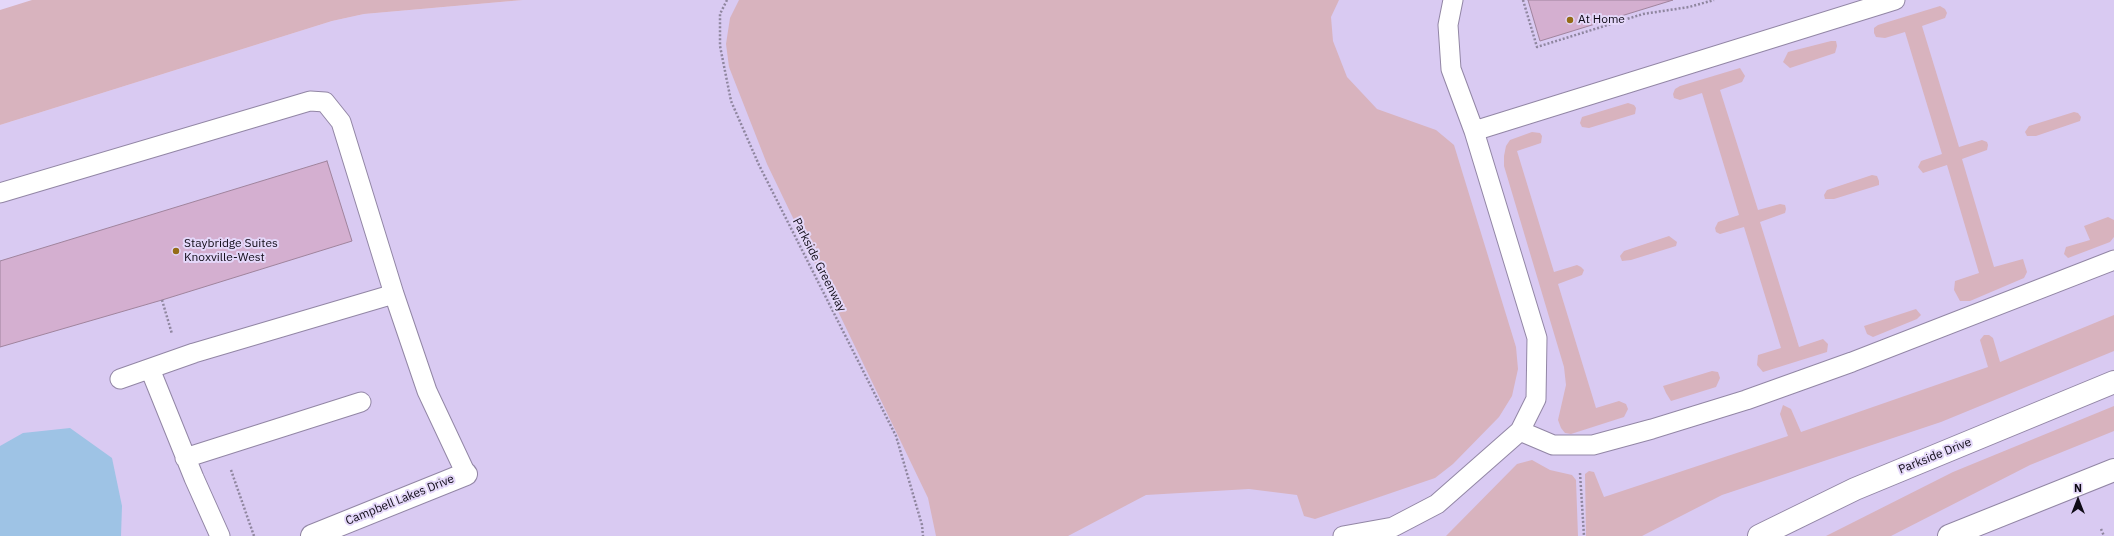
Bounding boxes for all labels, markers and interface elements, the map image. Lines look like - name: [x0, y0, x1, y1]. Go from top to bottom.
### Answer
- place label: At Home: [1578, 13, 1625, 27]
- marker: At Home: [1565, 15, 1575, 25]
- street label: Parkside Greenway: [789, 216, 849, 314]
- place label: Staybridge Suites Knoxville-West: [184, 237, 278, 265]
- marker: Staybridge Suites Knoxville-West: [171, 246, 181, 256]
- street label: Parkside Drive: [1896, 435, 1974, 477]
- street label: Campbell Lakes Drive: [344, 472, 456, 528]
- north arrow: [2058, 480, 2098, 520]
- text: N: [2074, 481, 2082, 495]

